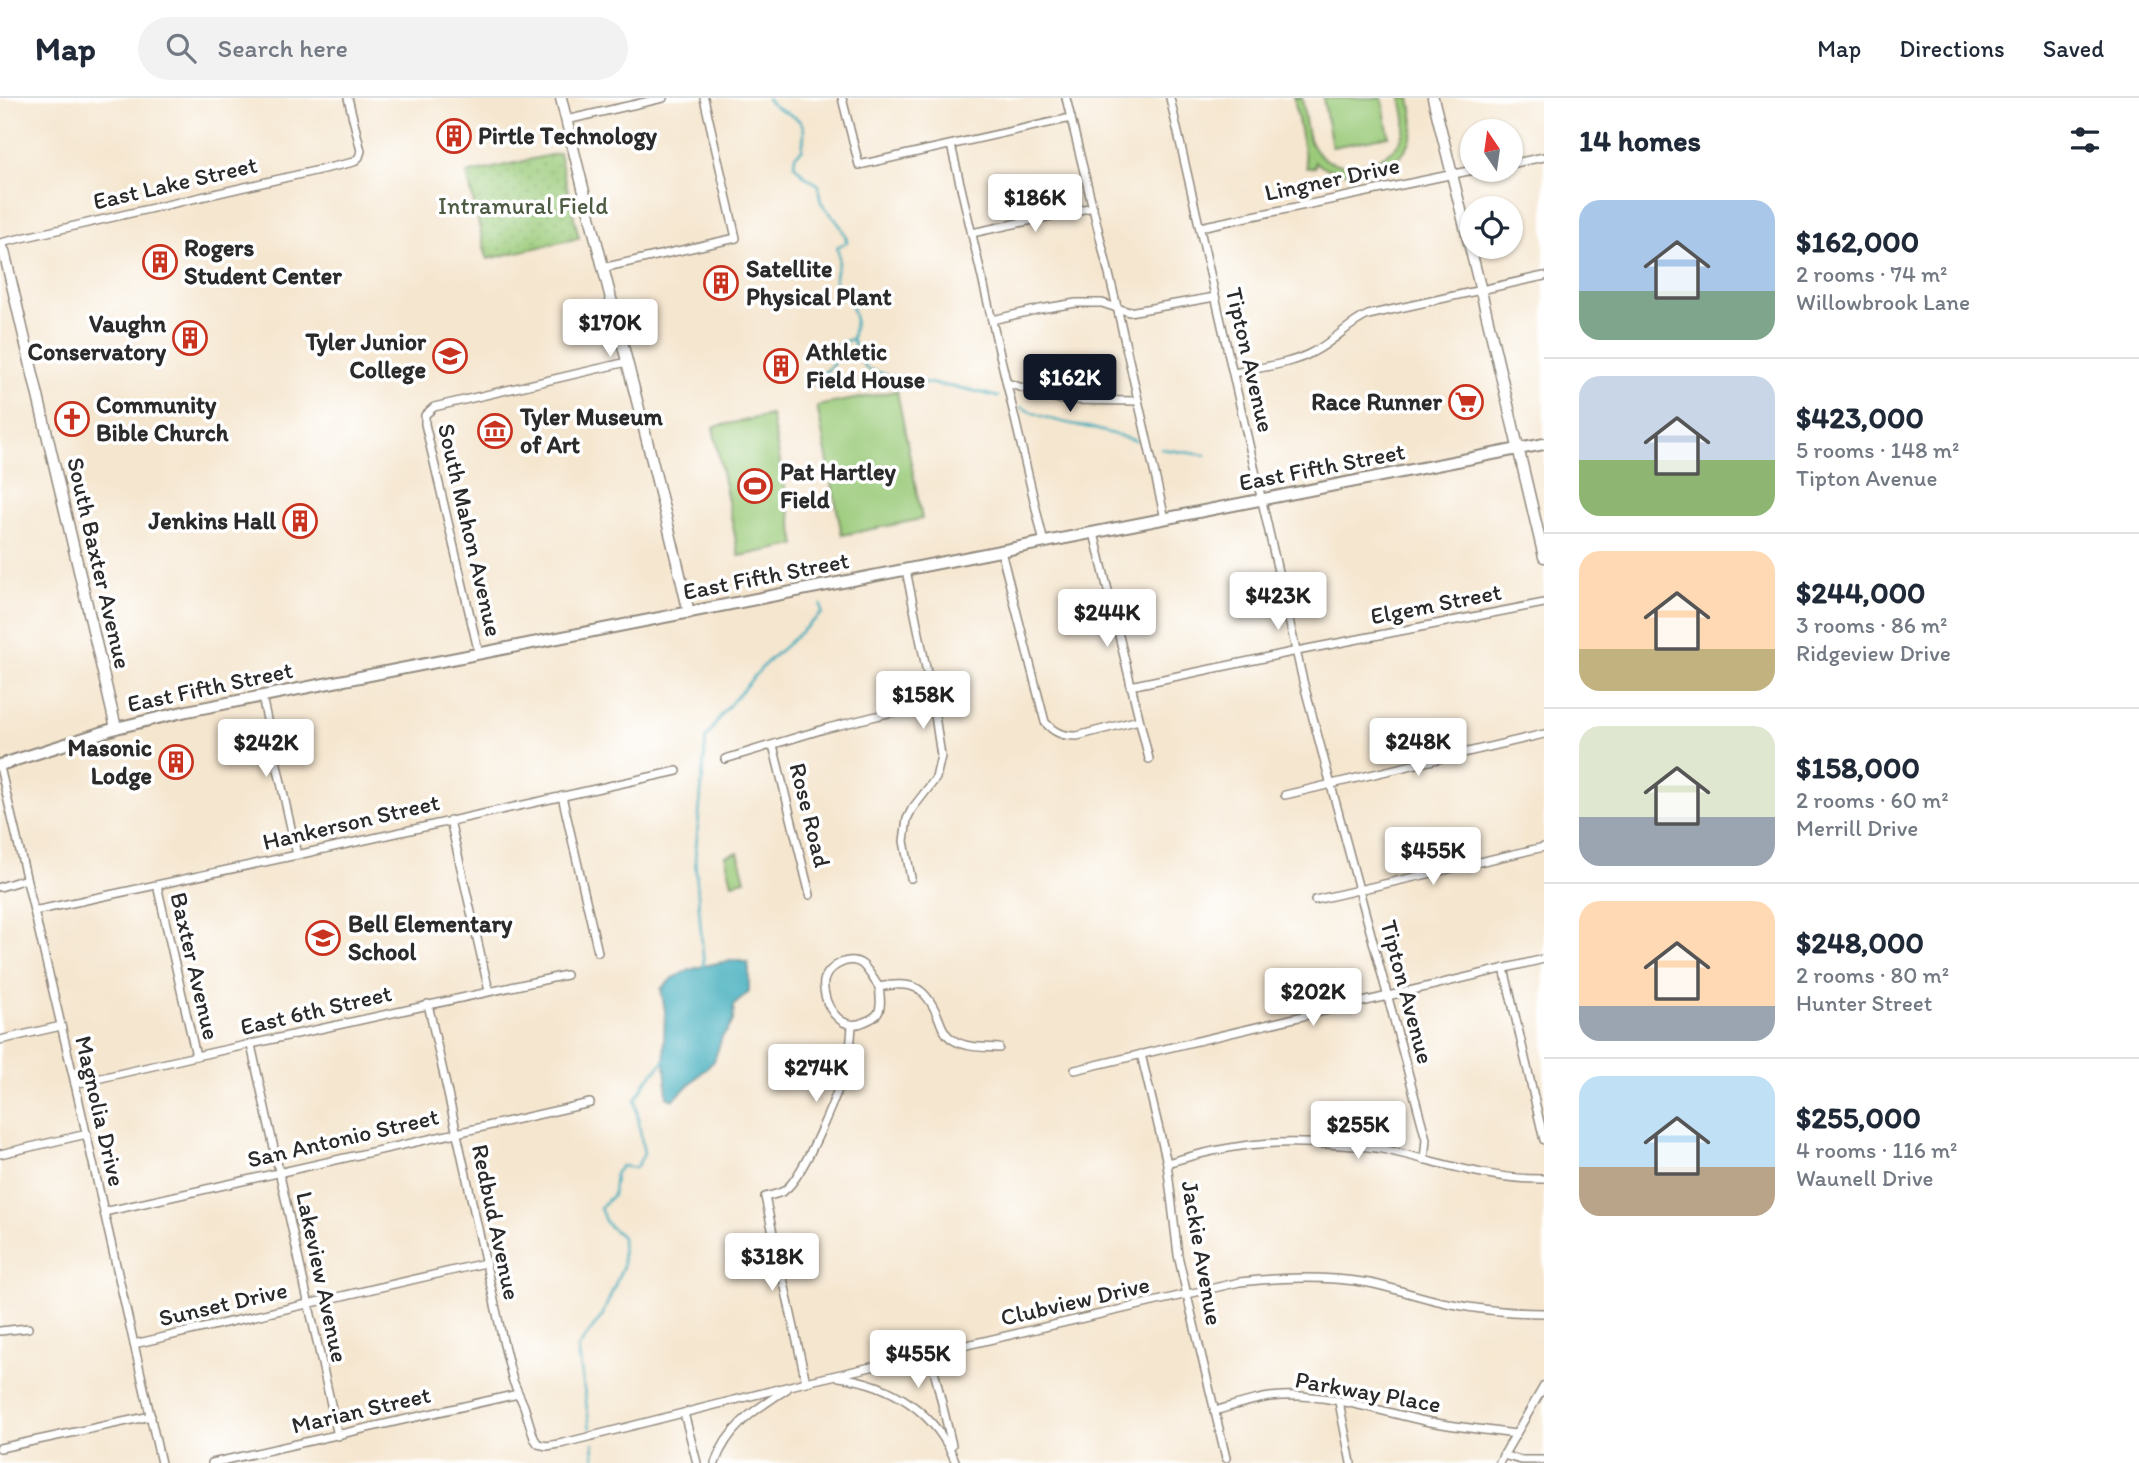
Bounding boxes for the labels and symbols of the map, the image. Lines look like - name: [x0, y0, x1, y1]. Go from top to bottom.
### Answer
- building icon: Pirtle Technology: [435, 117, 473, 155]
- north arrow: [1460, 119, 1522, 182]
- place label: Pirtle Technology: [478, 121, 658, 151]
- street label: East Lake Street: [90, 150, 260, 215]
- street label: Lingner Drive: [1262, 150, 1402, 207]
- pin: $186K: [986, 174, 1084, 234]
- park label: Intramural Field: [438, 191, 608, 220]
- place label: Rogers Student Center: [184, 233, 342, 290]
- building icon: Rogers Student Center: [141, 243, 179, 281]
- place label: Satellite Physical Plant: [746, 254, 892, 312]
- building icon: Satellite Physical Plant: [702, 264, 740, 302]
- street label: Tipton Avenue: [1220, 285, 1281, 435]
- pin: $170K: [561, 300, 659, 359]
- place label: Vaughn Conservatory: [27, 309, 167, 367]
- building icon: Vaughn Conservatory: [171, 319, 209, 357]
- place label: Tyler Junior College: [304, 327, 427, 385]
- school or university icon: Tyler Junior College: [431, 337, 469, 375]
- place label: Athletic Field House: [805, 337, 925, 394]
- building icon: Athletic Field House: [762, 347, 800, 385]
- pin: $162K: [1021, 354, 1119, 414]
- supermarket icon: Race Runner: [1447, 383, 1485, 421]
- place label: Race Runner: [1311, 387, 1442, 416]
- place label: Community Bible Church: [96, 390, 229, 447]
- church icon: Community Bible Church: [53, 400, 91, 438]
- place label: Tyler Museum of Art: [519, 402, 663, 459]
- museum icon: Tyler Museum of Art: [476, 412, 514, 450]
- street label: South Mahon Avenue: [432, 421, 509, 639]
- street label: East Fifth Street: [1236, 436, 1407, 497]
- street label: South Baxter Avenue: [61, 454, 138, 671]
- place label: Pat Hartley Field: [780, 457, 897, 514]
- sports icon: Pat Hartley Field: [736, 467, 774, 505]
- building icon: Jenkins Hall: [281, 502, 319, 540]
- place label: Jenkins Hall: [148, 506, 276, 535]
- street label: East Fifth Street: [680, 545, 851, 606]
- pin: $423K: [1229, 573, 1327, 632]
- street label: Elgem Street: [1368, 577, 1504, 630]
- pin: $244K: [1058, 589, 1156, 649]
- street label: East Fifth Street: [124, 655, 295, 718]
- pin: $158K: [874, 672, 972, 731]
- pin: $248K: [1369, 718, 1467, 778]
- pin: $242K: [217, 720, 315, 779]
- place label: Masonic Lodge: [68, 733, 152, 791]
- building icon: Masonic Lodge: [157, 743, 195, 781]
- street label: Rose Road: [784, 760, 837, 870]
- street label: Hankerson Street: [260, 787, 442, 856]
- pin: $455K: [1384, 828, 1482, 887]
- street label: Baxter Avenue: [164, 889, 227, 1042]
- place label: Bell Elementary School: [348, 909, 513, 966]
- street label: Tipton Avenue: [1374, 917, 1441, 1067]
- school or university icon: Bell Elementary School: [304, 919, 342, 957]
- pin: $202K: [1264, 968, 1362, 1028]
- street label: East 6th Street: [237, 978, 395, 1041]
- street label: Magnolia Drive: [69, 1033, 132, 1189]
- pin: $274K: [767, 1044, 865, 1104]
- street label: San Antonio Street: [244, 1101, 441, 1174]
- pin: $255K: [1309, 1102, 1407, 1161]
- street label: Redbud Avenue: [466, 1141, 527, 1302]
- street label: Jackie Avenue: [1175, 1178, 1229, 1328]
- street label: Lakeview Avenue: [290, 1189, 355, 1365]
- pin: $318K: [723, 1234, 821, 1293]
- street label: Clubview Drive: [998, 1269, 1152, 1332]
- street label: Sunset Drive: [156, 1275, 290, 1332]
- pin: $455K: [869, 1330, 967, 1390]
- street label: Parkway Place: [1293, 1364, 1443, 1419]
- street label: Marian Street: [289, 1379, 433, 1440]

